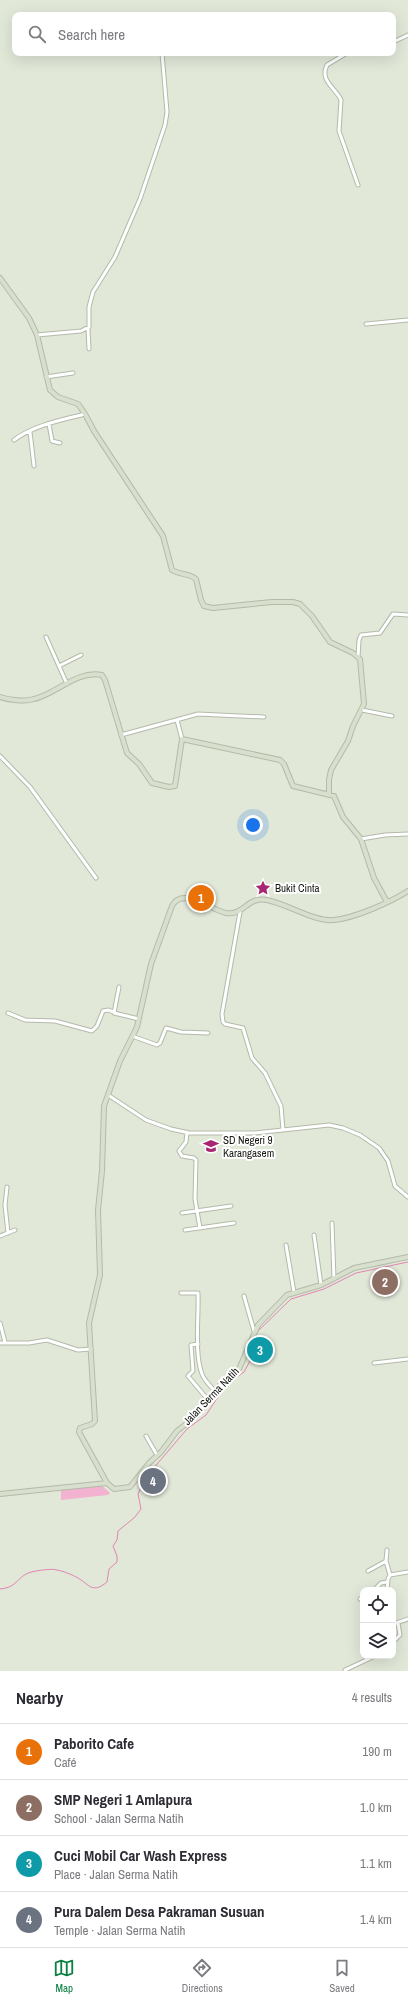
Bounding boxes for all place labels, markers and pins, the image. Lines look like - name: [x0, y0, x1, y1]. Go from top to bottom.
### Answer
- place icon: Bukit Cinta: [254, 879, 272, 897]
- place label: Bukit Cinta: [275, 881, 320, 895]
- pin: 1: [188, 883, 214, 913]
- place label: SD Negeri 9 Karangasem: [223, 1133, 274, 1160]
- school or university icon: SD Negeri 9 Karangasem: [202, 1137, 220, 1155]
- pin: 2: [372, 1267, 398, 1297]
- pin: 3: [247, 1335, 273, 1365]
- pin: 4: [140, 1466, 166, 1496]

